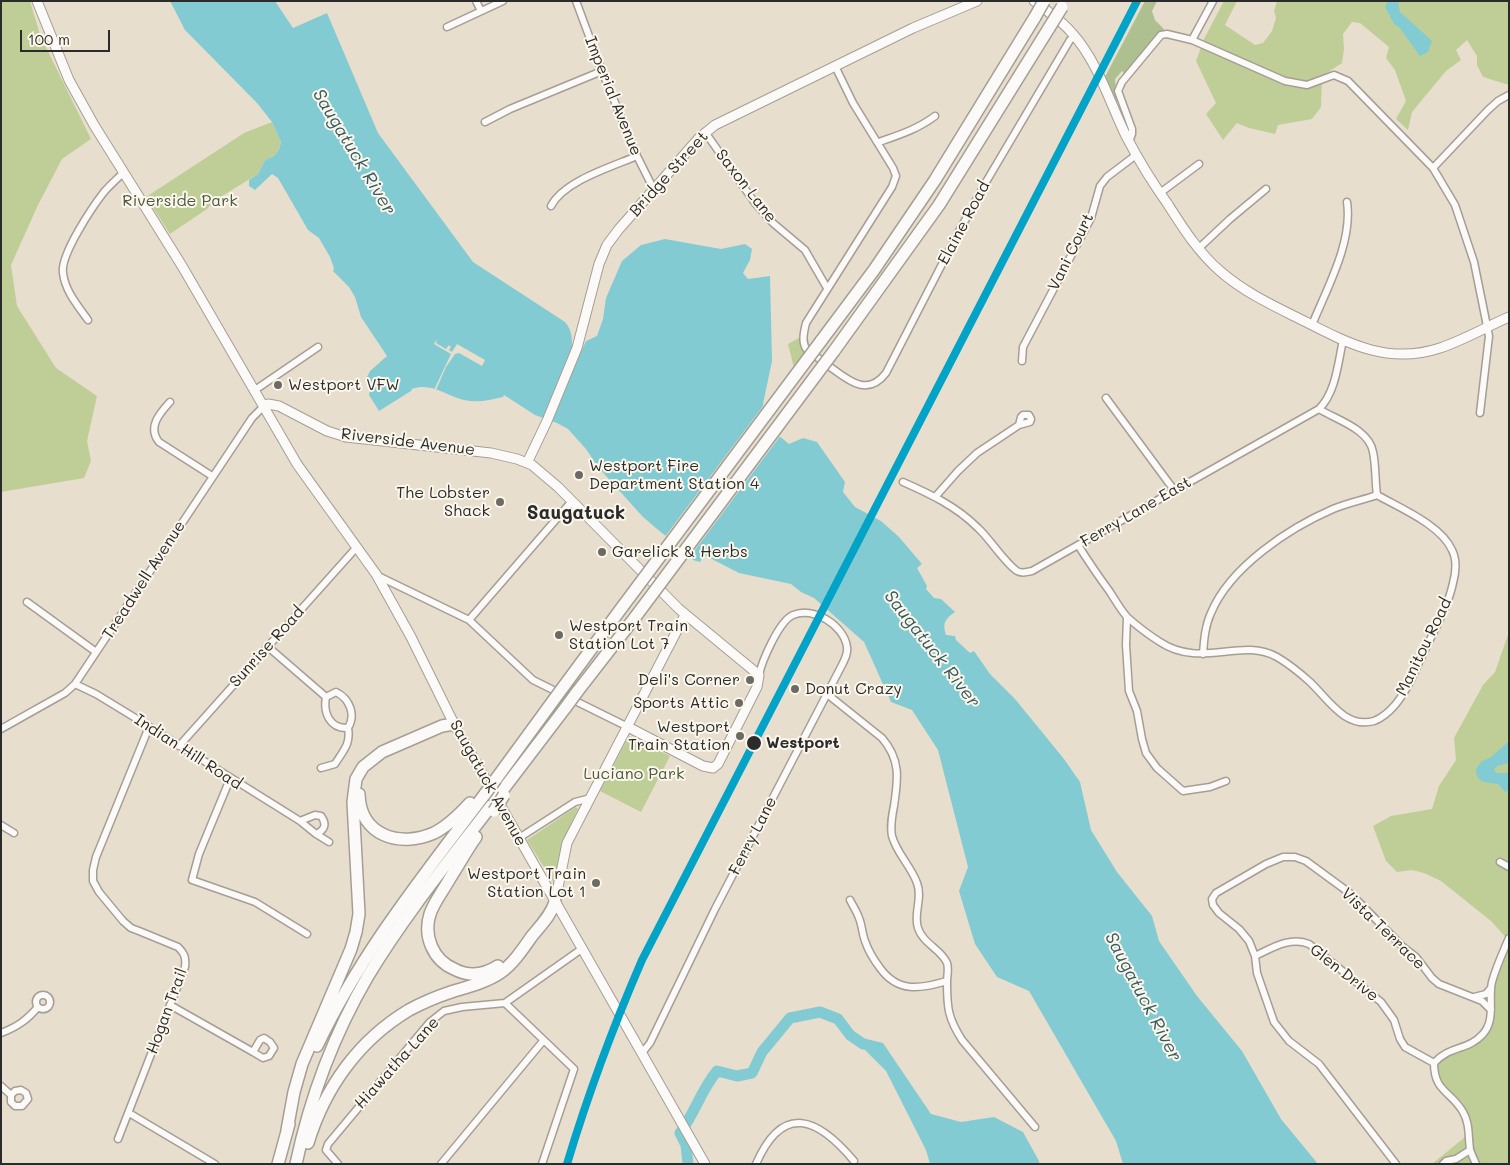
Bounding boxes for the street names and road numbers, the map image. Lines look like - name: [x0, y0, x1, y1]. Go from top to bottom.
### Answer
- street label: Imperial Avenue: [580, 34, 646, 158]
- street label: Bridge Street: [626, 127, 712, 221]
- street label: Saxon Lane: [711, 146, 781, 226]
- street label: Elaine Road: [934, 178, 994, 268]
- street label: Vani Court: [1044, 210, 1098, 294]
- street label: Riverside Avenue: [340, 424, 476, 460]
- street label: Ferry Lane East: [1077, 473, 1195, 551]
- street label: Treadwell Avenue: [98, 517, 190, 643]
- street label: Manitou Road: [1392, 595, 1456, 699]
- street label: Sunrise Road: [226, 603, 308, 691]
- street label: Indian Hill Road: [131, 710, 245, 794]
- street label: Saugatuck Avenue: [445, 717, 531, 849]
- street label: Ferry Lane: [725, 794, 781, 878]
- street label: Vista Terrace: [1337, 884, 1429, 974]
- street label: Glen Drive: [1306, 940, 1382, 1006]
- street label: Hogan Trail: [143, 965, 191, 1057]
- street label: Hiawatha Lane: [351, 1013, 443, 1113]

